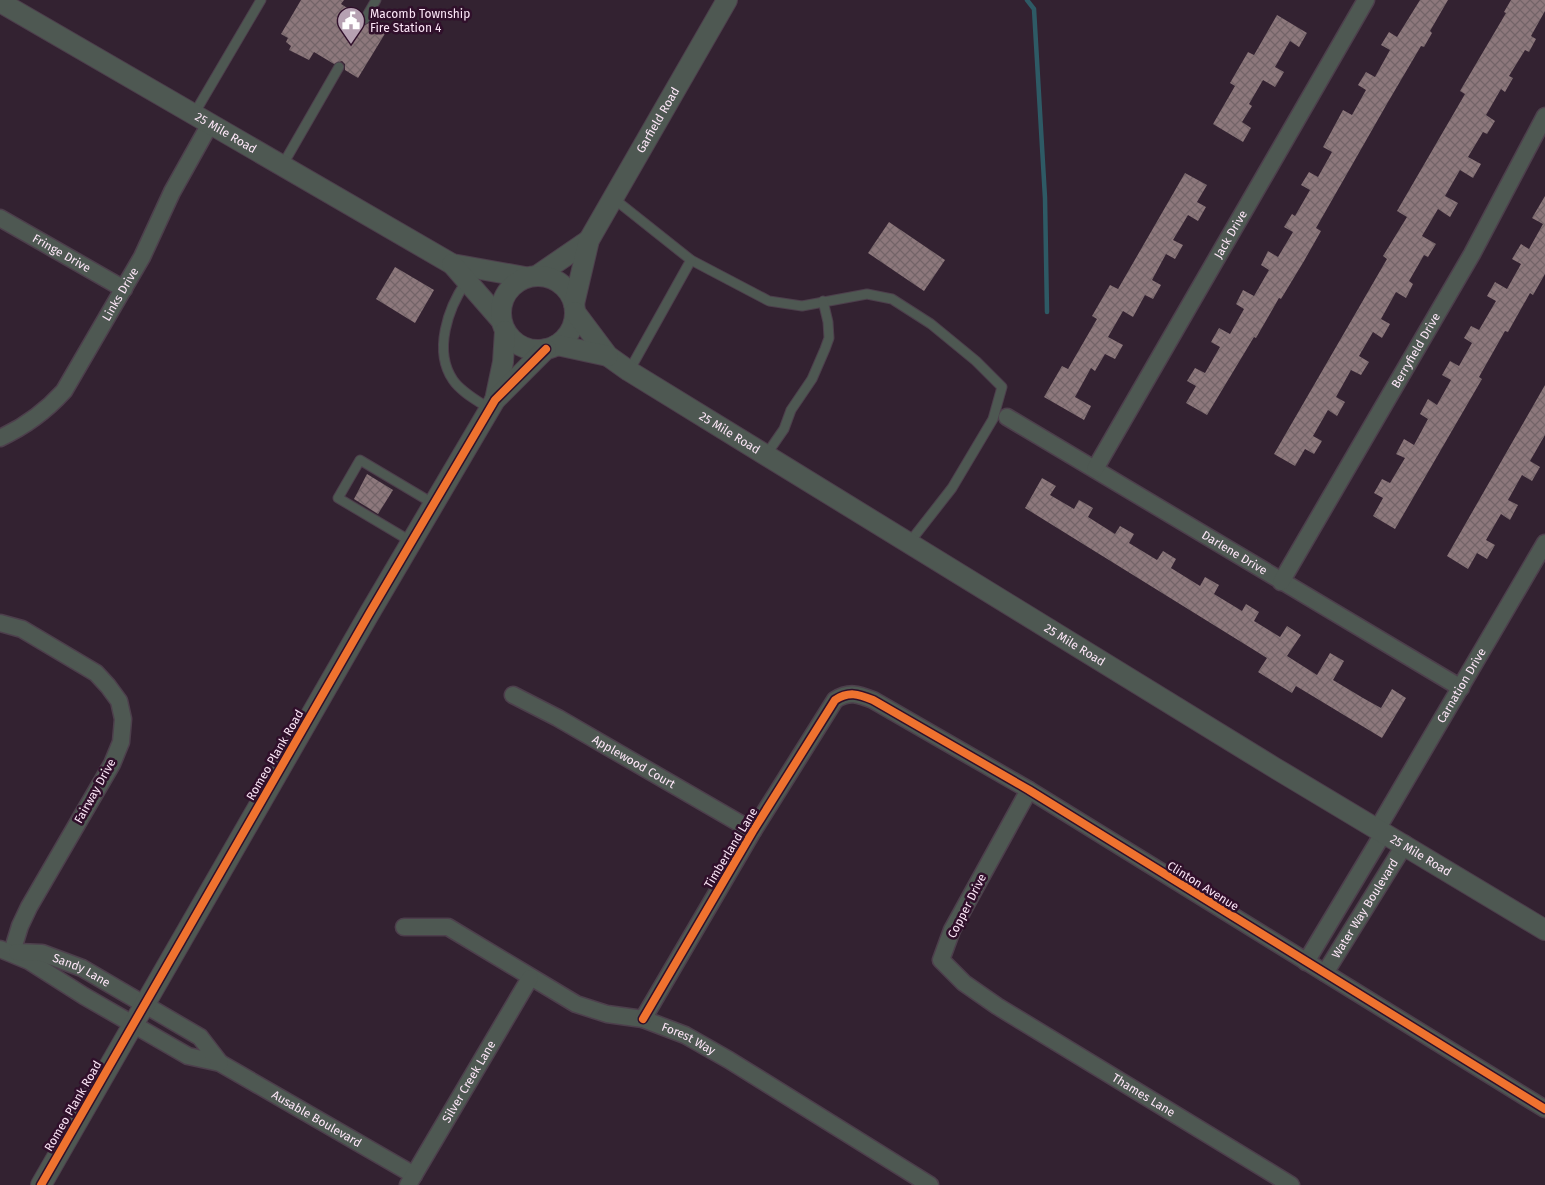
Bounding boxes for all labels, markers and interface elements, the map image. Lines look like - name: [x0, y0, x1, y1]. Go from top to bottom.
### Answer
- public building icon: Macomb Township Fire Station 4: [336, 6, 366, 45]
- place label: Macomb Township Fire Station 4: [370, 7, 470, 35]
- street label: Garfield Road: [633, 85, 682, 156]
- street label: 25 Mile Road: [193, 110, 259, 156]
- street label: Jack Drive: [1211, 208, 1250, 261]
- street label: Fringe Drive: [30, 231, 93, 275]
- street label: Links Drive: [99, 265, 141, 323]
- street label: Berryfield Drive: [1389, 310, 1443, 390]
- street label: 25 Mile Road: [697, 409, 763, 457]
- street label: Darlene Drive: [1199, 528, 1270, 578]
- street label: 25 Mile Road: [1042, 621, 1108, 669]
- street label: Carnation Drive: [1434, 646, 1489, 726]
- street label: Romeo Plank Road: [243, 707, 307, 803]
- street label: Applewood Court: [590, 732, 678, 792]
- street label: Fairway Drive: [71, 756, 119, 826]
- street label: Timberland Lane: [701, 805, 761, 891]
- street label: 25 Mile Road: [1388, 832, 1454, 879]
- street label: Water Way Boulevard: [1329, 856, 1401, 961]
- street label: Clinton Avenue: [1165, 858, 1241, 914]
- street label: Copper Drive: [945, 872, 989, 940]
- street label: Sandy Lane: [51, 951, 113, 990]
- street label: Forest Way: [660, 1020, 718, 1058]
- street label: Silver Creek Lane: [439, 1038, 499, 1125]
- street label: Romeo Plank Road: [41, 1058, 105, 1154]
- street label: Thames Lane: [1109, 1071, 1178, 1120]
- street label: Ausable Boulevard: [269, 1087, 364, 1150]

